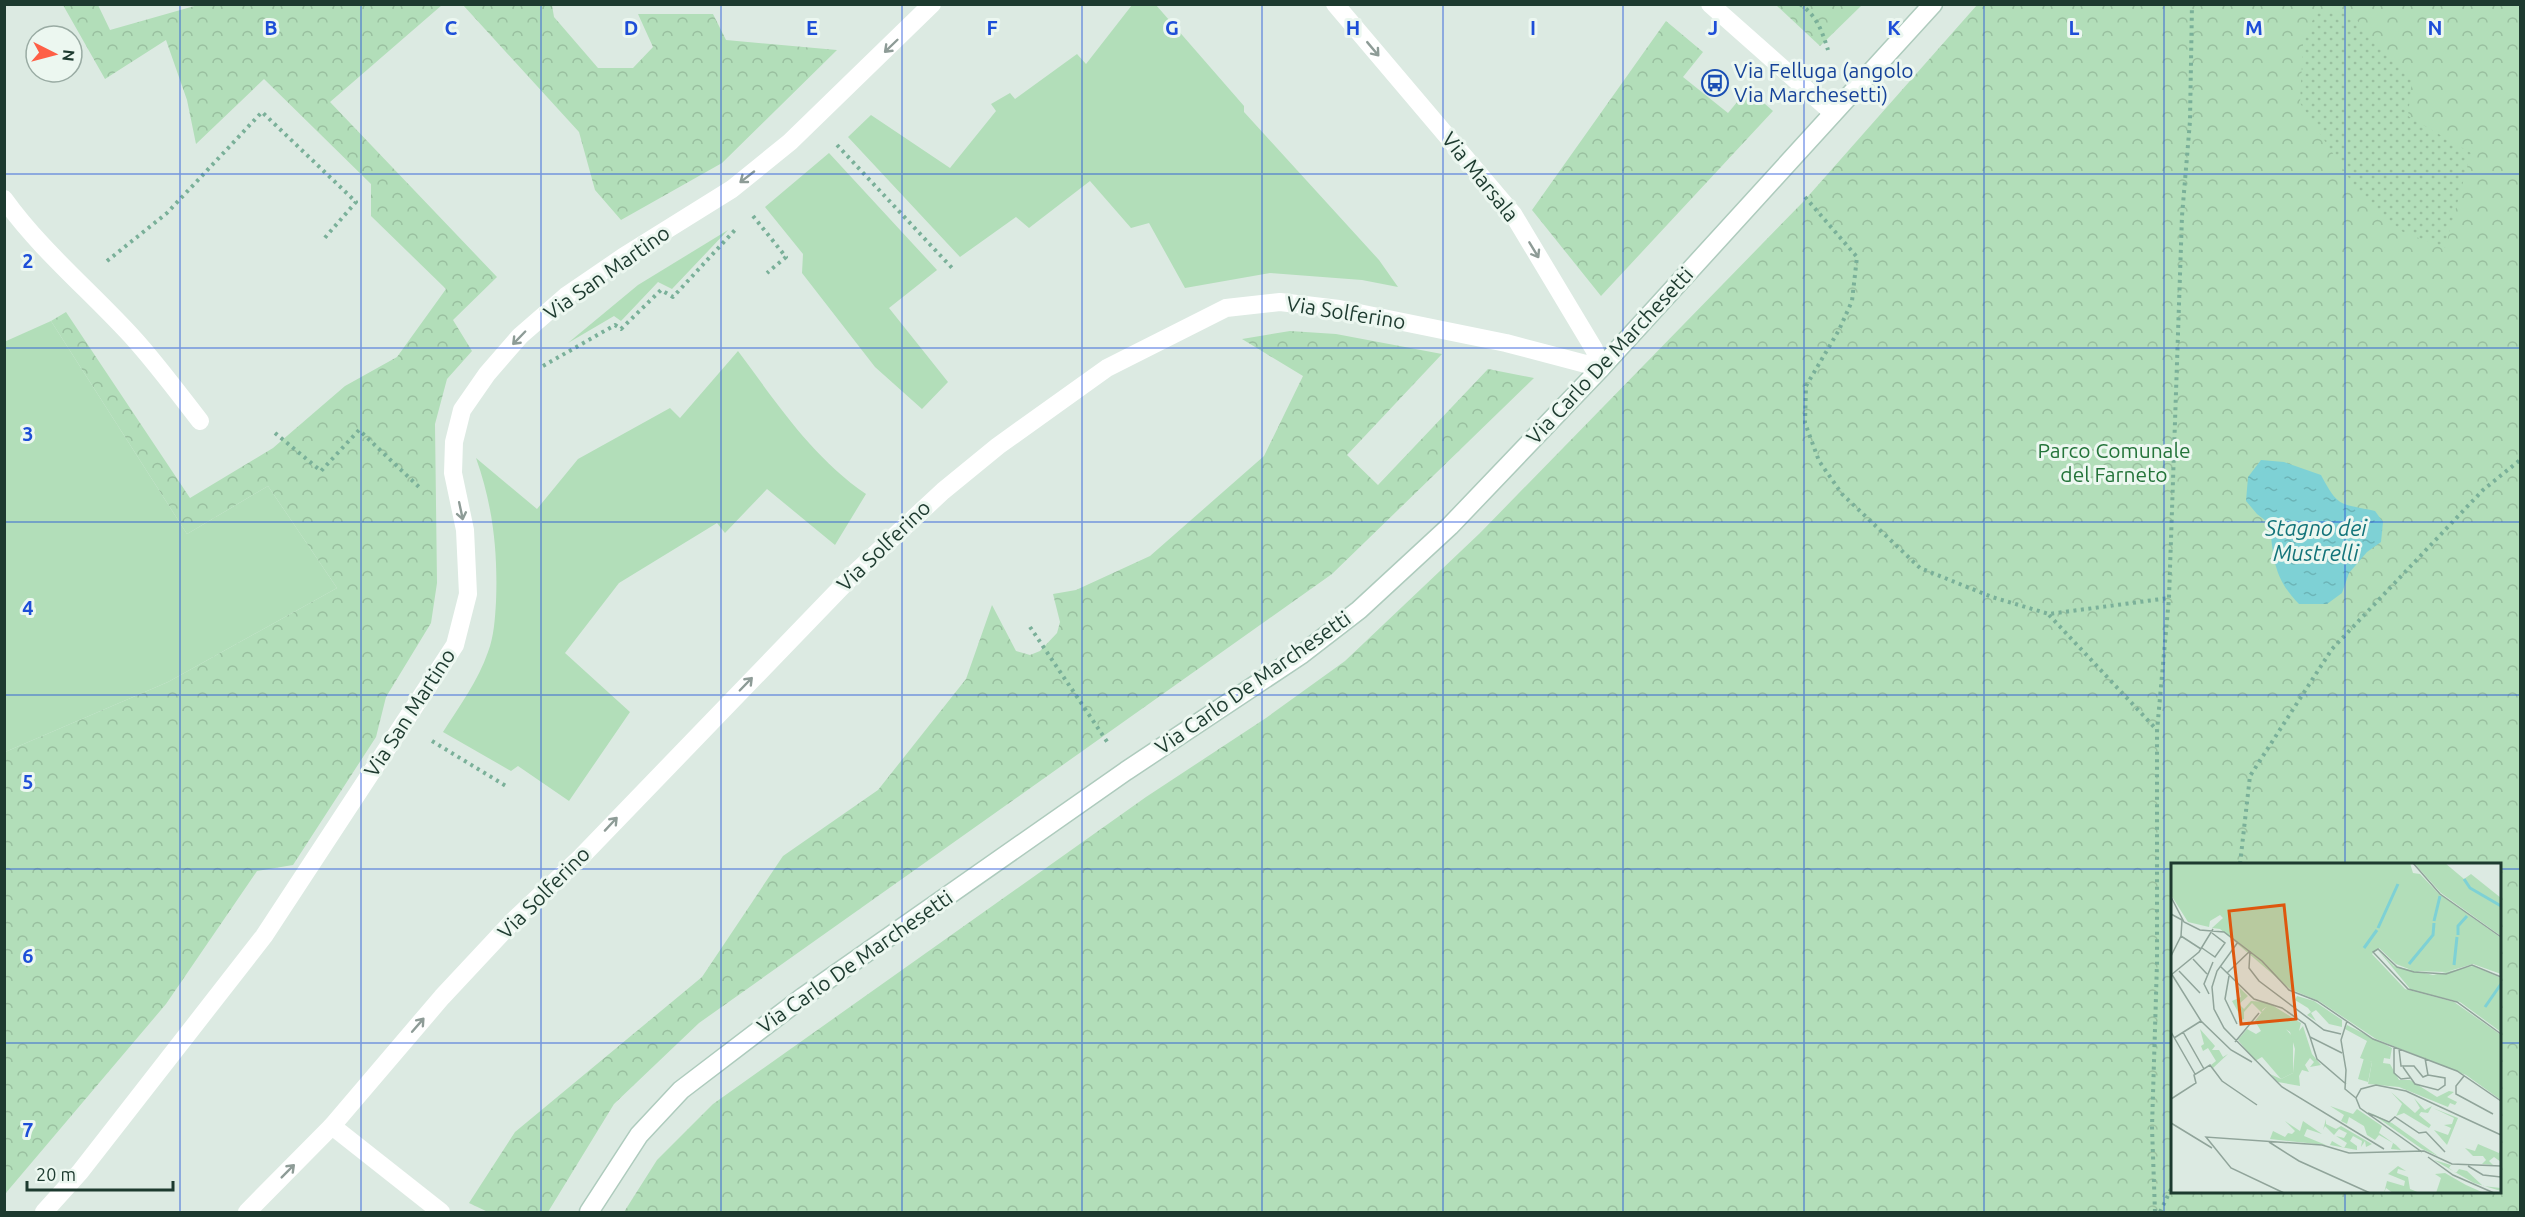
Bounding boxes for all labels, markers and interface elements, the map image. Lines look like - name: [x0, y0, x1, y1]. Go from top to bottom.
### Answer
- text: B: [264, 16, 278, 39]
- text: C: [445, 16, 458, 39]
- text: D: [624, 16, 638, 39]
- text: E: [806, 16, 818, 39]
- text: F: [986, 16, 998, 39]
- text: G: [1165, 16, 1179, 39]
- text: H: [1346, 16, 1360, 39]
- text: I: [1530, 16, 1536, 39]
- text: J: [1708, 16, 1718, 39]
- text: K: [1887, 16, 1901, 39]
- text: L: [2069, 16, 2080, 39]
- text: M: [2245, 16, 2263, 39]
- text: N: [2428, 16, 2442, 39]
- north arrow: [24, 24, 84, 84]
- one-way arrow: [883, 38, 898, 53]
- one-way arrow: [1366, 41, 1380, 56]
- text: N: [59, 49, 78, 62]
- place label: Via Felluga (angolo Via Marchesetti): [1734, 58, 1914, 106]
- bus stop icon: Via Felluga (angolo Via Marchesetti): [1700, 68, 1730, 98]
- street label: Via Marsala: [1437, 127, 1524, 226]
- one-way arrow: [739, 170, 755, 183]
- street label: Via San Martino: [539, 220, 674, 324]
- one-way arrow: [1529, 241, 1541, 258]
- text: 2: [22, 249, 34, 272]
- street label: Via Carlo De Marchesetti: [1521, 262, 1697, 449]
- street label: Via Solferino: [1285, 291, 1408, 333]
- one-way arrow: [512, 330, 527, 345]
- text: 3: [22, 422, 34, 445]
- park label: Parco Comunale del Farneto: [2037, 438, 2191, 486]
- street label: Via Solferino: [832, 495, 935, 596]
- one-way arrow: [456, 501, 467, 520]
- water label: Stagno dei Mustrelli: [2264, 515, 2368, 565]
- text: 4: [22, 596, 34, 619]
- street label: Via Carlo De Marchesetti: [1150, 606, 1355, 759]
- street label: Via San Martino: [359, 644, 460, 781]
- one-way arrow: [739, 676, 753, 691]
- text: 5: [22, 770, 34, 793]
- one-way arrow: [604, 817, 618, 832]
- street label: Via Solferino: [492, 841, 594, 943]
- inset map: [2171, 863, 2501, 1193]
- street label: Via Carlo De Marchesetti: [752, 885, 957, 1038]
- text: 6: [22, 944, 34, 967]
- one-way arrow: [411, 1017, 424, 1033]
- text: 7: [22, 1118, 34, 1141]
- scale bar: [27, 1154, 172, 1192]
- one-way arrow: [280, 1163, 295, 1178]
- text: 20 m: [36, 1164, 76, 1184]

